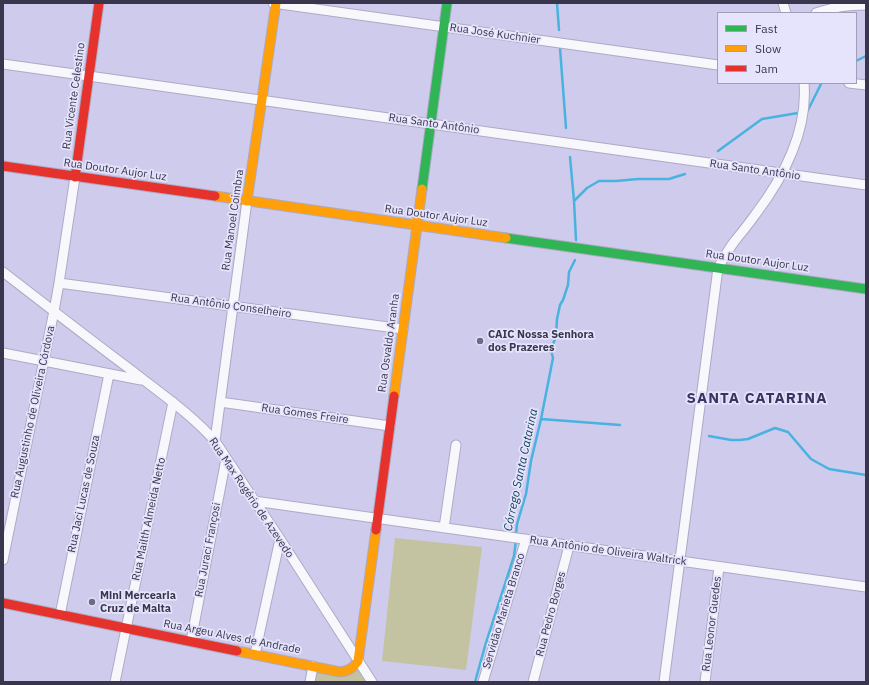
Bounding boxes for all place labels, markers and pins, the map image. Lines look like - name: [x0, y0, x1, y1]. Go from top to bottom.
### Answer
- place label: CAIC Nossa Senhora dos Prazeres: [488, 328, 594, 354]
- marker: CAIC Nossa Senhora dos Prazeres: [475, 336, 485, 346]
- place label: Mini Mercearia Cruz de Malta: [100, 589, 176, 615]
- marker: Mini Mercearia Cruz de Malta: [87, 597, 97, 607]

